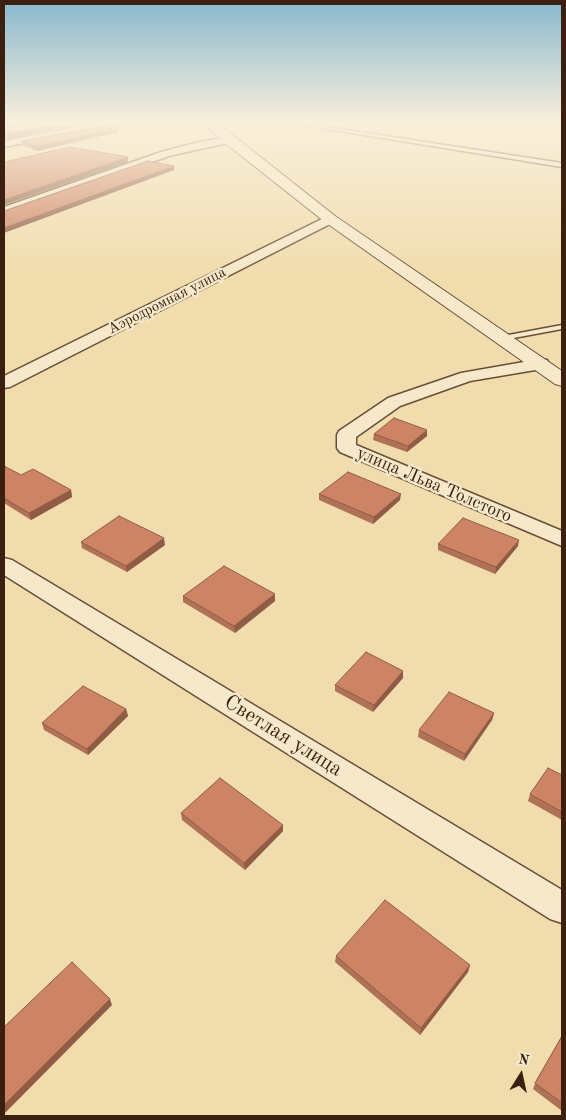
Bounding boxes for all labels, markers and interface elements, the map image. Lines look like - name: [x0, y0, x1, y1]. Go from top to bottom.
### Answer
- street label: Аэродромная улица: [105, 263, 229, 339]
- street label: улица Льва Толстого: [353, 442, 515, 528]
- street label: Светлая улица: [219, 690, 347, 782]
- north arrow: [496, 1050, 546, 1100]
- text: N: [517, 1052, 530, 1068]

